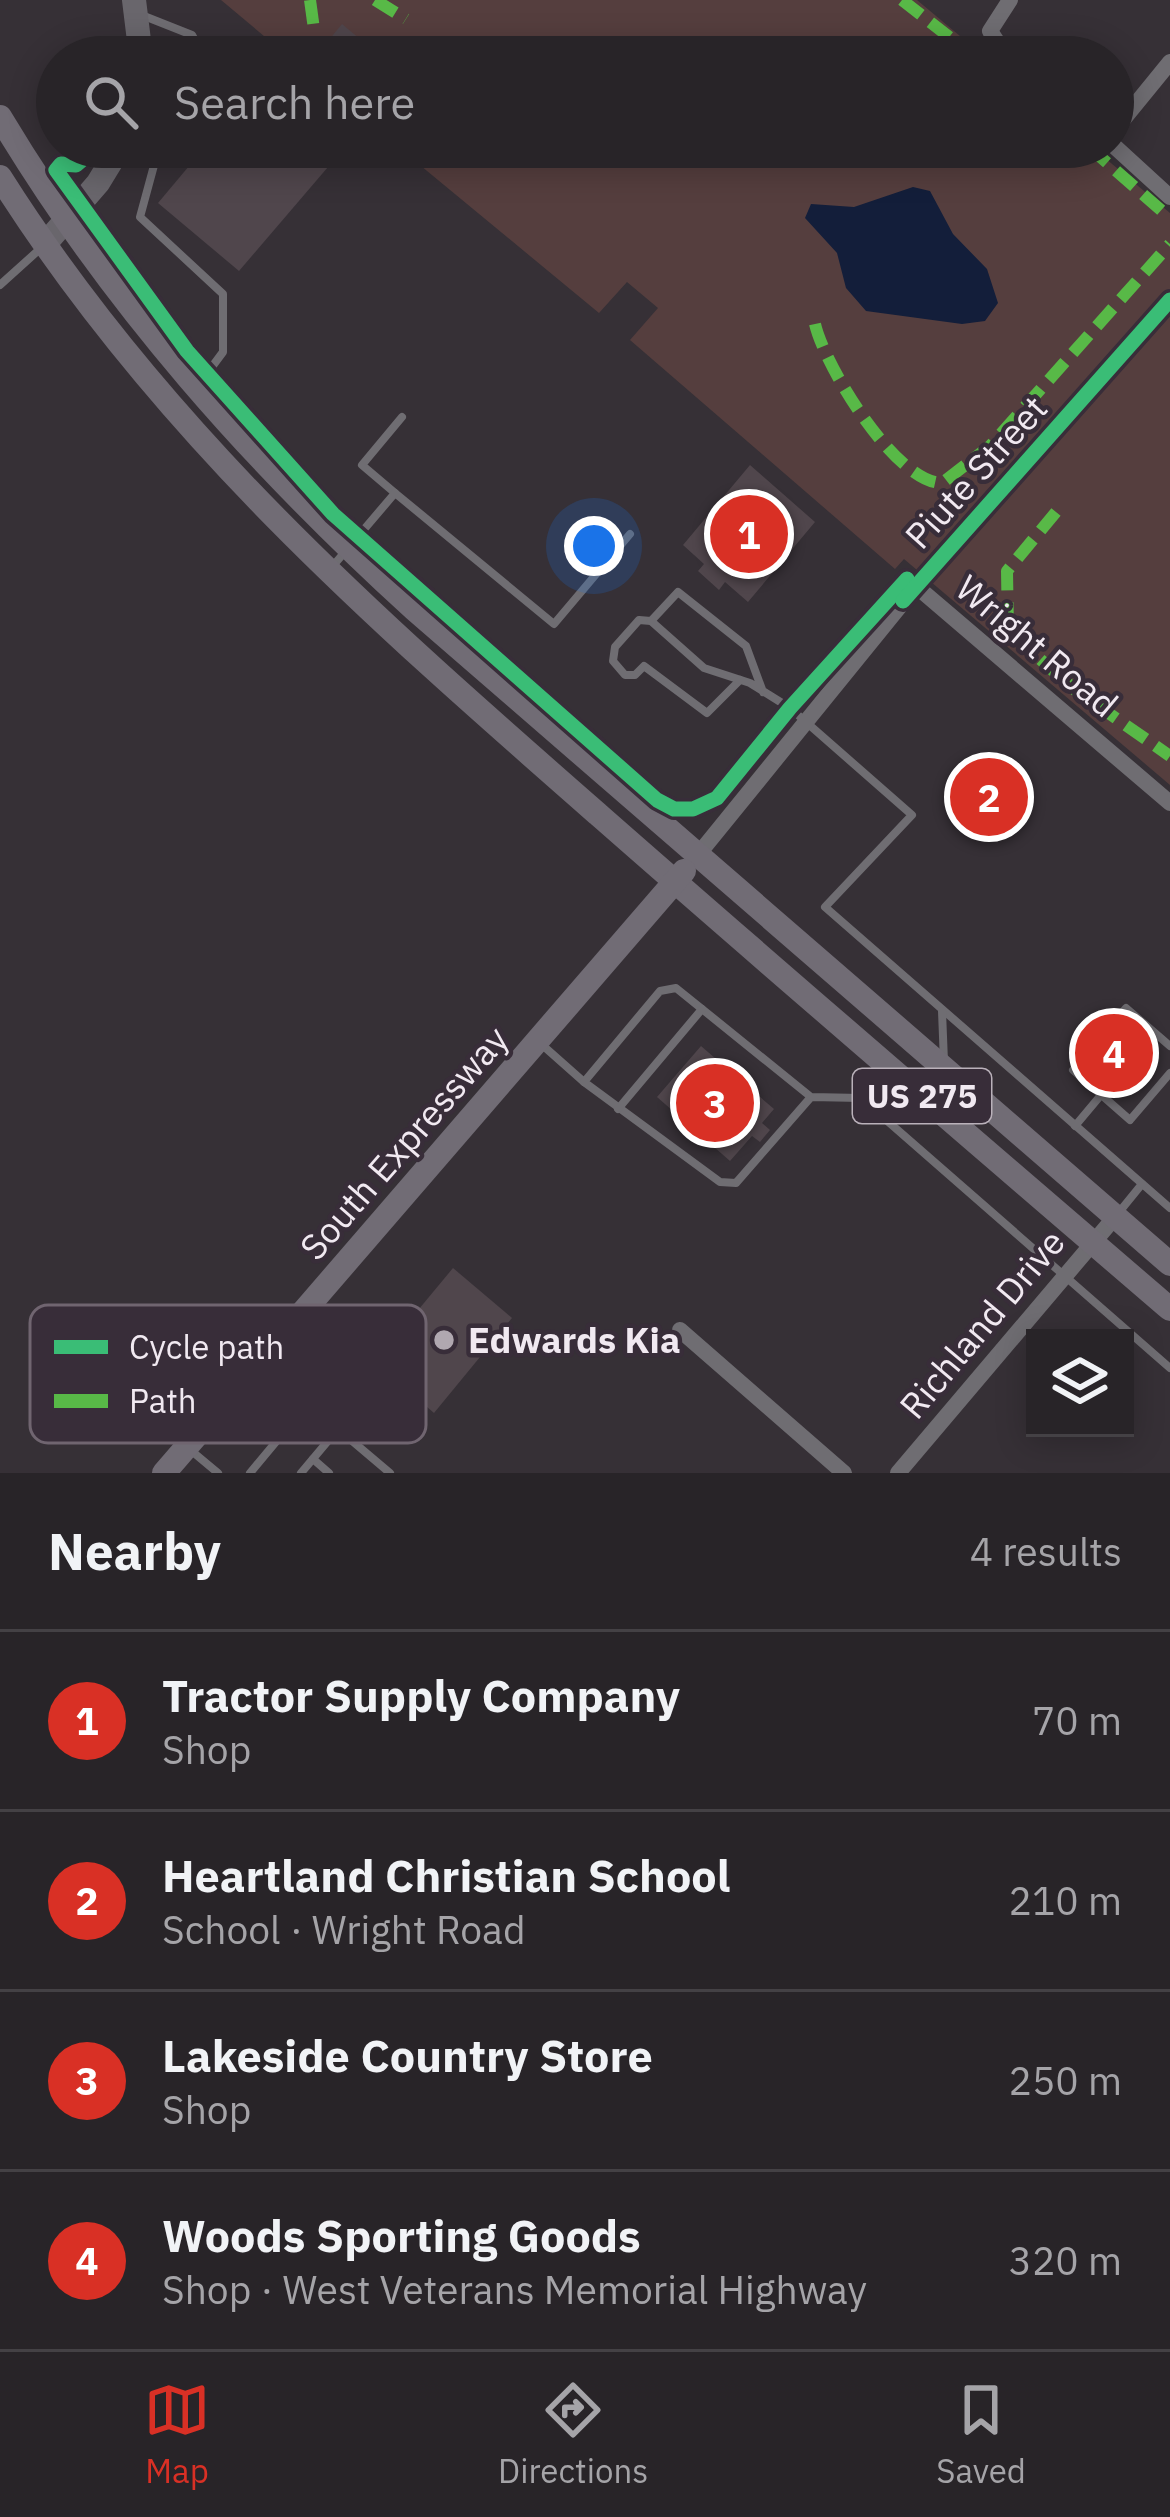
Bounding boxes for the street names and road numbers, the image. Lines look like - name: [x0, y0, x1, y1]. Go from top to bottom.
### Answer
- street label: Piute Street: [894, 385, 1057, 558]
- street label: Wright Road: [947, 564, 1128, 727]
- street label: South Expressway: [289, 1016, 518, 1269]
- road number: US 275: [853, 1069, 991, 1123]
- street label: Richland Drive: [889, 1219, 1075, 1428]

